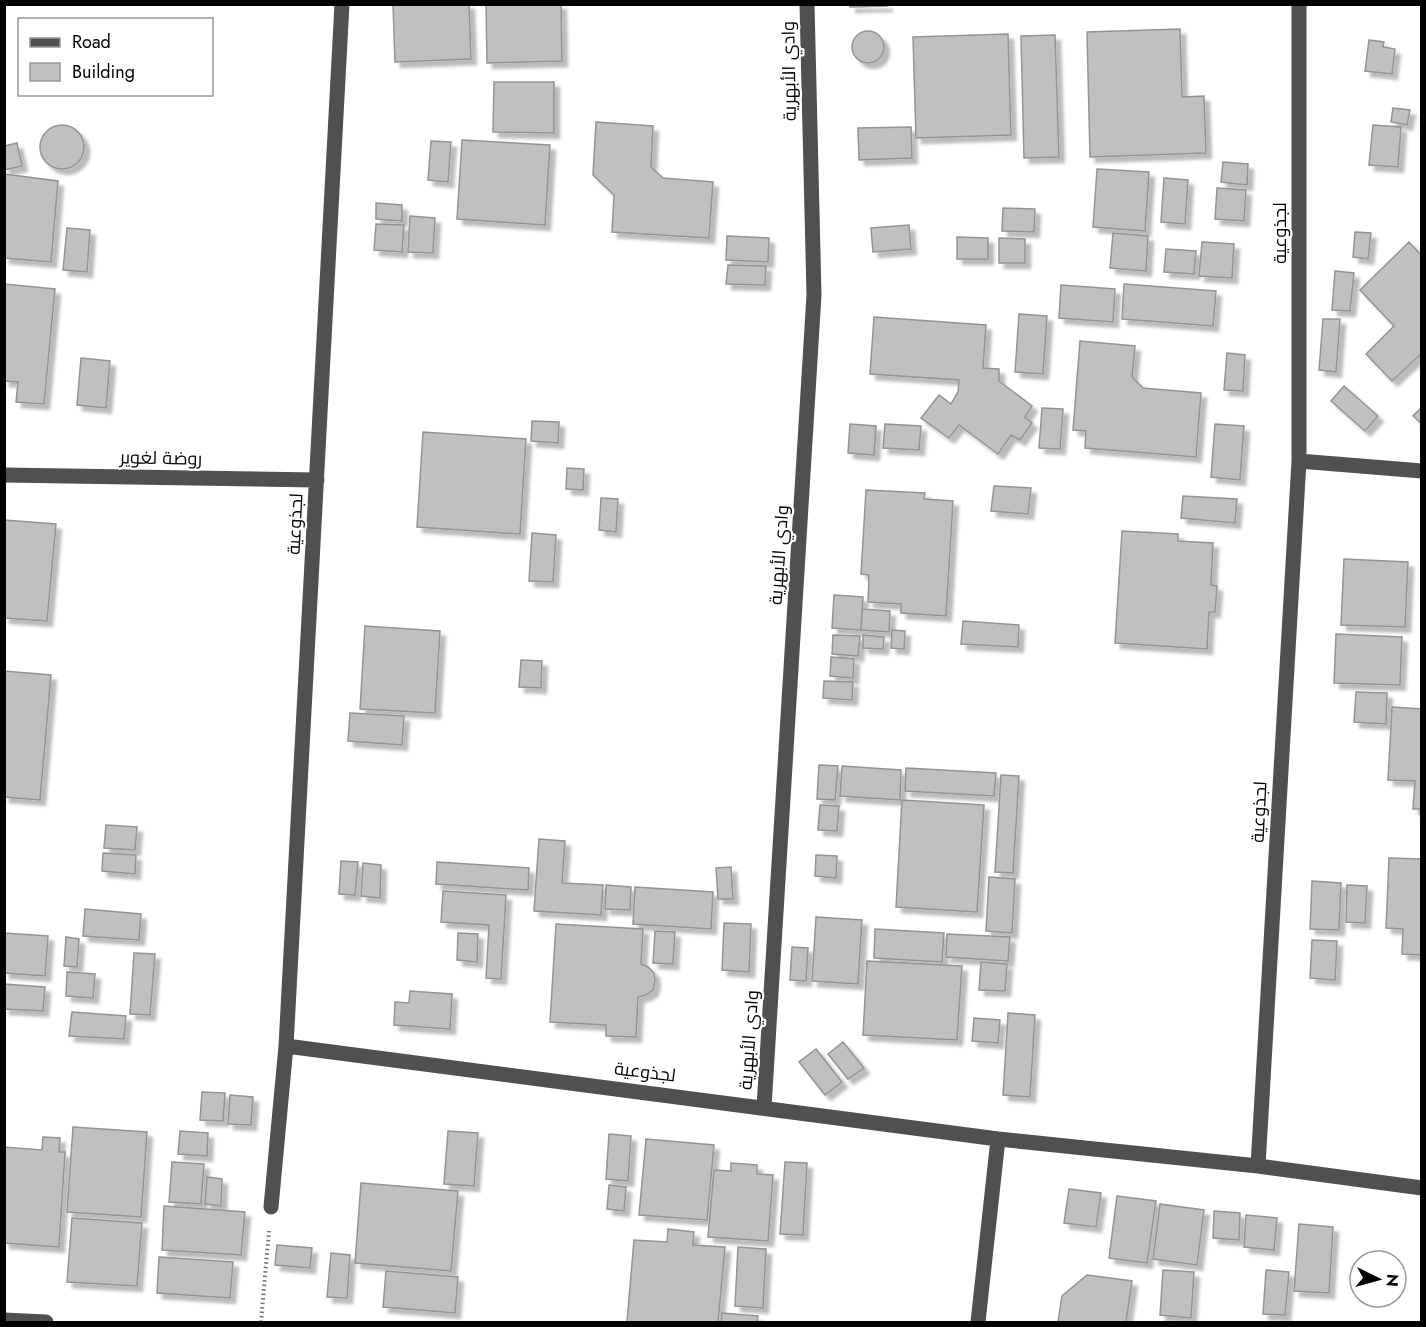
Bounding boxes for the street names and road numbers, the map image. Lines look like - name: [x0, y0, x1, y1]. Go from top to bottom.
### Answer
- street label: وادي الأبهرية: [775, 21, 804, 121]
- street label: لجذوعية: [1267, 202, 1293, 264]
- street label: روضة لغوير: [119, 444, 202, 472]
- street label: لجذوعية: [280, 493, 310, 555]
- street label: وادي الأبهرية: [763, 504, 796, 606]
- street label: لجذوعية: [1244, 781, 1274, 843]
- street label: وادي الأبهرية: [733, 989, 766, 1091]
- street label: لجذوعية: [613, 1055, 677, 1089]

